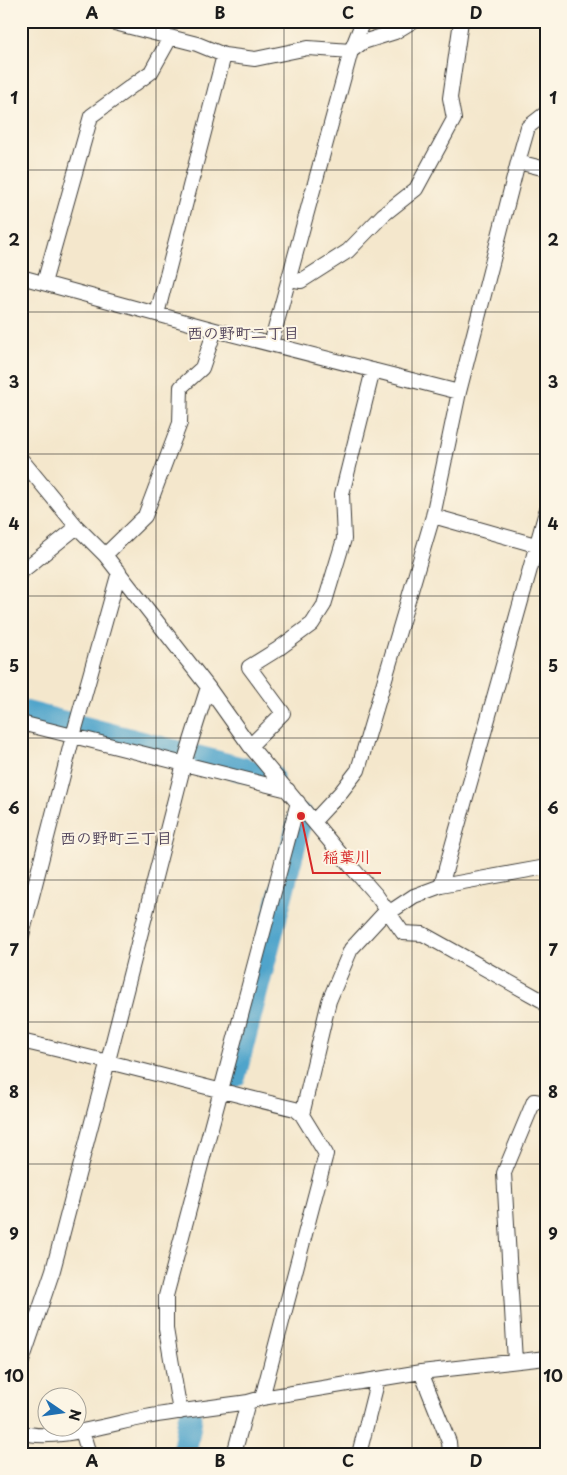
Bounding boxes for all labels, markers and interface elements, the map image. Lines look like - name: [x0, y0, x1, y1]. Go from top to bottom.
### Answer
- text: A: [86, 0, 99, 24]
- text: B: [215, 0, 226, 24]
- text: C: [342, 0, 354, 24]
- text: D: [470, 0, 482, 24]
- text: 1: [10, 85, 18, 109]
- text: 1: [549, 85, 557, 109]
- text: 2: [8, 227, 20, 251]
- text: 2: [547, 227, 559, 251]
- district label: 西の野町二丁目: [187, 320, 299, 344]
- text: 3: [9, 369, 19, 393]
- text: 3: [548, 369, 558, 393]
- text: 4: [9, 511, 20, 535]
- text: 4: [548, 511, 559, 535]
- text: 5: [9, 653, 19, 677]
- text: 5: [548, 653, 558, 677]
- text: 6: [8, 795, 20, 819]
- text: 6: [547, 795, 559, 819]
- district label: 西の野町三丁目: [60, 825, 172, 849]
- callout: 稲葉川: [313, 842, 381, 873]
- text: 稲葉川: [323, 844, 371, 868]
- text: 7: [9, 937, 19, 961]
- text: 7: [548, 937, 558, 961]
- text: 8: [9, 1079, 19, 1103]
- text: 8: [548, 1079, 558, 1103]
- text: 9: [9, 1221, 19, 1245]
- text: 9: [548, 1221, 558, 1245]
- text: 10: [4, 1363, 24, 1387]
- text: 10: [543, 1363, 563, 1387]
- north arrow: [38, 1388, 88, 1438]
- text: N: [64, 1407, 87, 1423]
- text: A: [86, 1448, 99, 1472]
- text: B: [215, 1448, 226, 1472]
- text: C: [342, 1448, 354, 1472]
- text: D: [470, 1448, 482, 1472]

